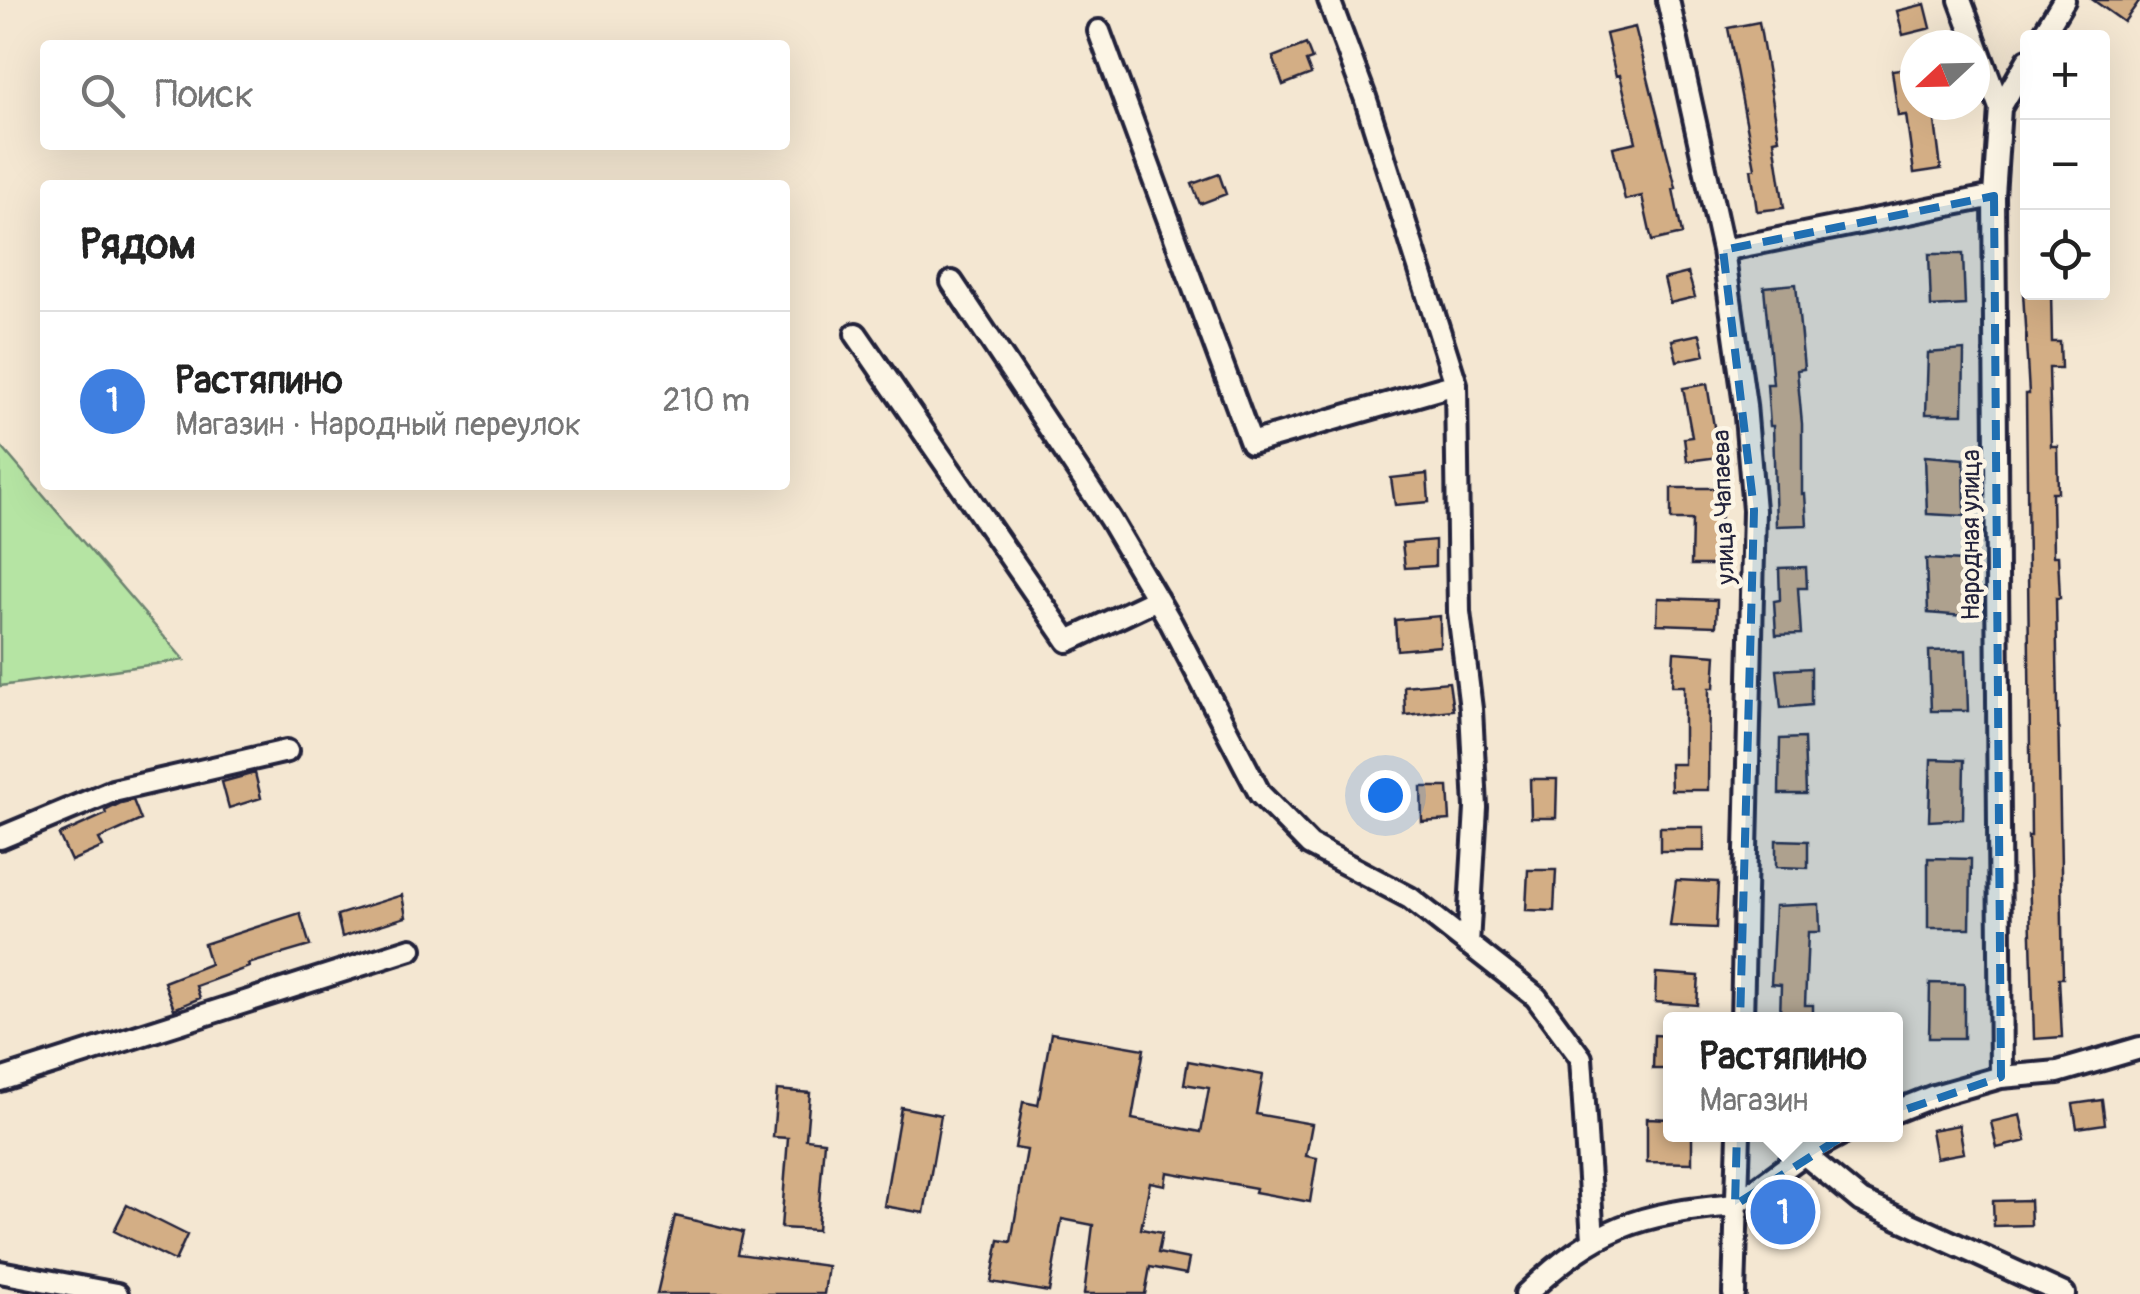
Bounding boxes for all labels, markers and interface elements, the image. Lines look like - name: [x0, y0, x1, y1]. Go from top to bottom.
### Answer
- north arrow: [1900, 30, 1990, 120]
- map controls: [2020, 30, 2110, 300]
- button: +: [2020, 30, 2110, 120]
- search box: [40, 40, 790, 150]
- icon: search: [75, 68, 130, 123]
- text: Поиск: [155, 71, 254, 119]
- button: −: [2020, 120, 2110, 210]
- button: locate: [2020, 210, 2110, 300]
- text: Рядом: [80, 219, 196, 271]
- text: Растяпино: [175, 357, 343, 405]
- text: 1: [106, 381, 119, 421]
- text: 210 m: [662, 381, 750, 421]
- text: Магазин · Народный переулок: [175, 405, 581, 445]
- street label: улица Чапаева: [1706, 429, 1742, 586]
- street label: Народная улица: [1956, 449, 1987, 621]
- your location: [1360, 770, 1411, 821]
- popup: [1663, 1012, 1903, 1142]
- text: Растяпино: [1699, 1033, 1867, 1081]
- text: Магазин: [1699, 1081, 1809, 1121]
- pin: 1: [1750, 1174, 1816, 1250]

